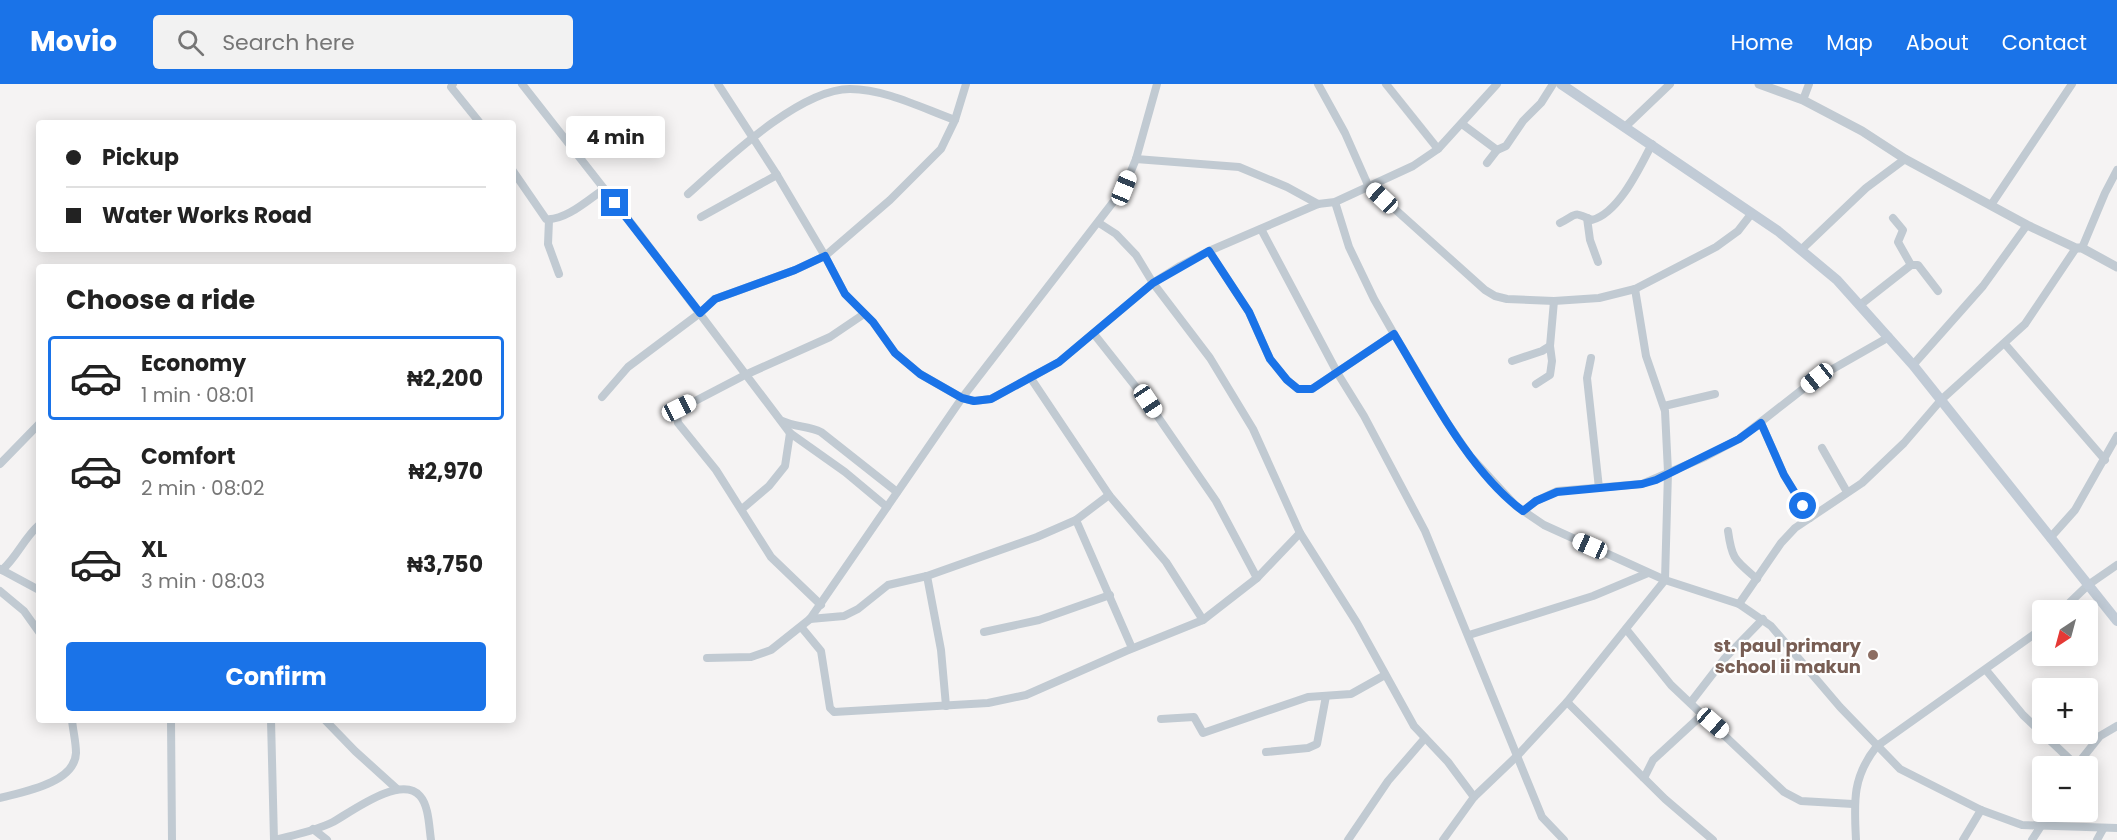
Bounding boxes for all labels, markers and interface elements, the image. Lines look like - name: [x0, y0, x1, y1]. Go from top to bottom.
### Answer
- search box: [153, 15, 573, 69]
- text: Movio: [30, 22, 117, 61]
- icon: search: [174, 26, 207, 59]
- text: Search here: [222, 27, 355, 58]
- text: Home: [1731, 28, 1793, 57]
- text: Map: [1826, 28, 1873, 57]
- text: About: [1906, 28, 1969, 57]
- text: Contact: [2002, 28, 2087, 57]
- callout: 4 min: [566, 116, 664, 158]
- text: 4 min: [586, 123, 645, 151]
- text: Pickup: [102, 142, 179, 173]
- car: [1109, 168, 1139, 208]
- car: [1363, 179, 1401, 217]
- route end: [601, 189, 628, 216]
- text: Water Works Road: [102, 200, 312, 231]
- text: Choose a ride: [66, 281, 255, 318]
- text: Economy: [141, 348, 246, 379]
- icon: car: [69, 351, 123, 405]
- car: [1797, 360, 1837, 396]
- text: ₦2,200: [407, 363, 483, 394]
- text: 1 min · 08:01: [141, 381, 254, 409]
- car: [1130, 381, 1166, 421]
- car: [659, 392, 699, 424]
- text: Comfort: [141, 441, 235, 472]
- icon: car: [69, 444, 123, 498]
- text: ₦2,970: [409, 456, 483, 487]
- text: 2 min · 08:02: [141, 474, 265, 502]
- route start: [1789, 492, 1816, 519]
- car: [1570, 530, 1610, 562]
- text: XL: [141, 534, 167, 565]
- icon: car: [69, 537, 123, 591]
- text: ₦3,750: [407, 549, 483, 580]
- text: 3 min · 08:03: [141, 567, 265, 595]
- north arrow: [2032, 600, 2098, 666]
- map controls: [2032, 600, 2098, 822]
- place label: st. paul primary school ii makun: [1713, 633, 1862, 679]
- button: Confirm: [66, 642, 486, 711]
- marker: st. paul primary school ii makun: [1866, 648, 1880, 662]
- button: +: [2032, 678, 2098, 744]
- car: [1694, 704, 1732, 742]
- button: −: [2032, 756, 2098, 822]

